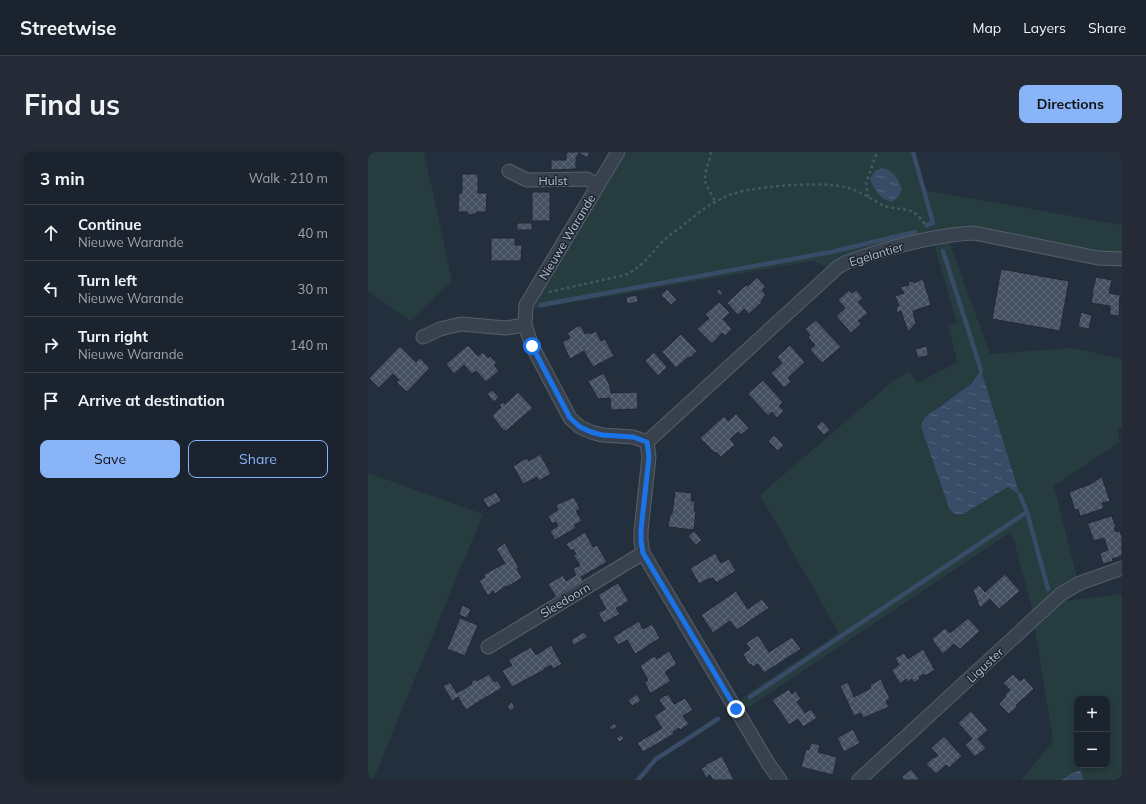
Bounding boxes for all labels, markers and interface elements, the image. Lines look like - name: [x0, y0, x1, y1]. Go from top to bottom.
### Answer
- text: Streetwise: [20, 16, 116, 40]
- text: Map: [972, 19, 1001, 37]
- text: Layers: [1023, 19, 1066, 37]
- text: Share: [1088, 19, 1126, 37]
- button: Directions: [1019, 85, 1122, 123]
- text: Find us: [24, 87, 120, 122]
- text: 3 min: [40, 168, 85, 189]
- text: Walk · 210 m: [249, 170, 328, 186]
- street label: Hulst: [538, 173, 568, 188]
- street label: Nieuwe Warande: [535, 191, 599, 283]
- text: Continue: [78, 215, 141, 234]
- icon: ahead: [40, 222, 62, 244]
- text: 40 m: [298, 225, 328, 241]
- text: Nieuwe Warande: [78, 234, 184, 250]
- street label: Egelantier: [847, 238, 905, 269]
- text: Turn left: [78, 271, 137, 290]
- icon: left: [40, 278, 62, 300]
- text: 30 m: [298, 281, 328, 297]
- text: Nieuwe Warande: [78, 290, 184, 306]
- text: Turn right: [78, 327, 148, 346]
- icon: right: [40, 334, 62, 356]
- text: 140 m: [290, 337, 328, 353]
- route start: [523, 337, 541, 355]
- text: Nieuwe Warande: [78, 346, 184, 362]
- icon: arrive: [40, 390, 62, 412]
- text: Arrive at destination: [78, 391, 225, 410]
- button: Save: [40, 440, 180, 478]
- button: Share: [188, 440, 328, 478]
- street label: Sleedoorn: [537, 579, 593, 621]
- street label: Liguster: [964, 644, 1007, 686]
- map controls: [1074, 696, 1110, 768]
- button: +: [1074, 696, 1110, 732]
- route end: [727, 700, 745, 718]
- button: −: [1074, 732, 1110, 768]

